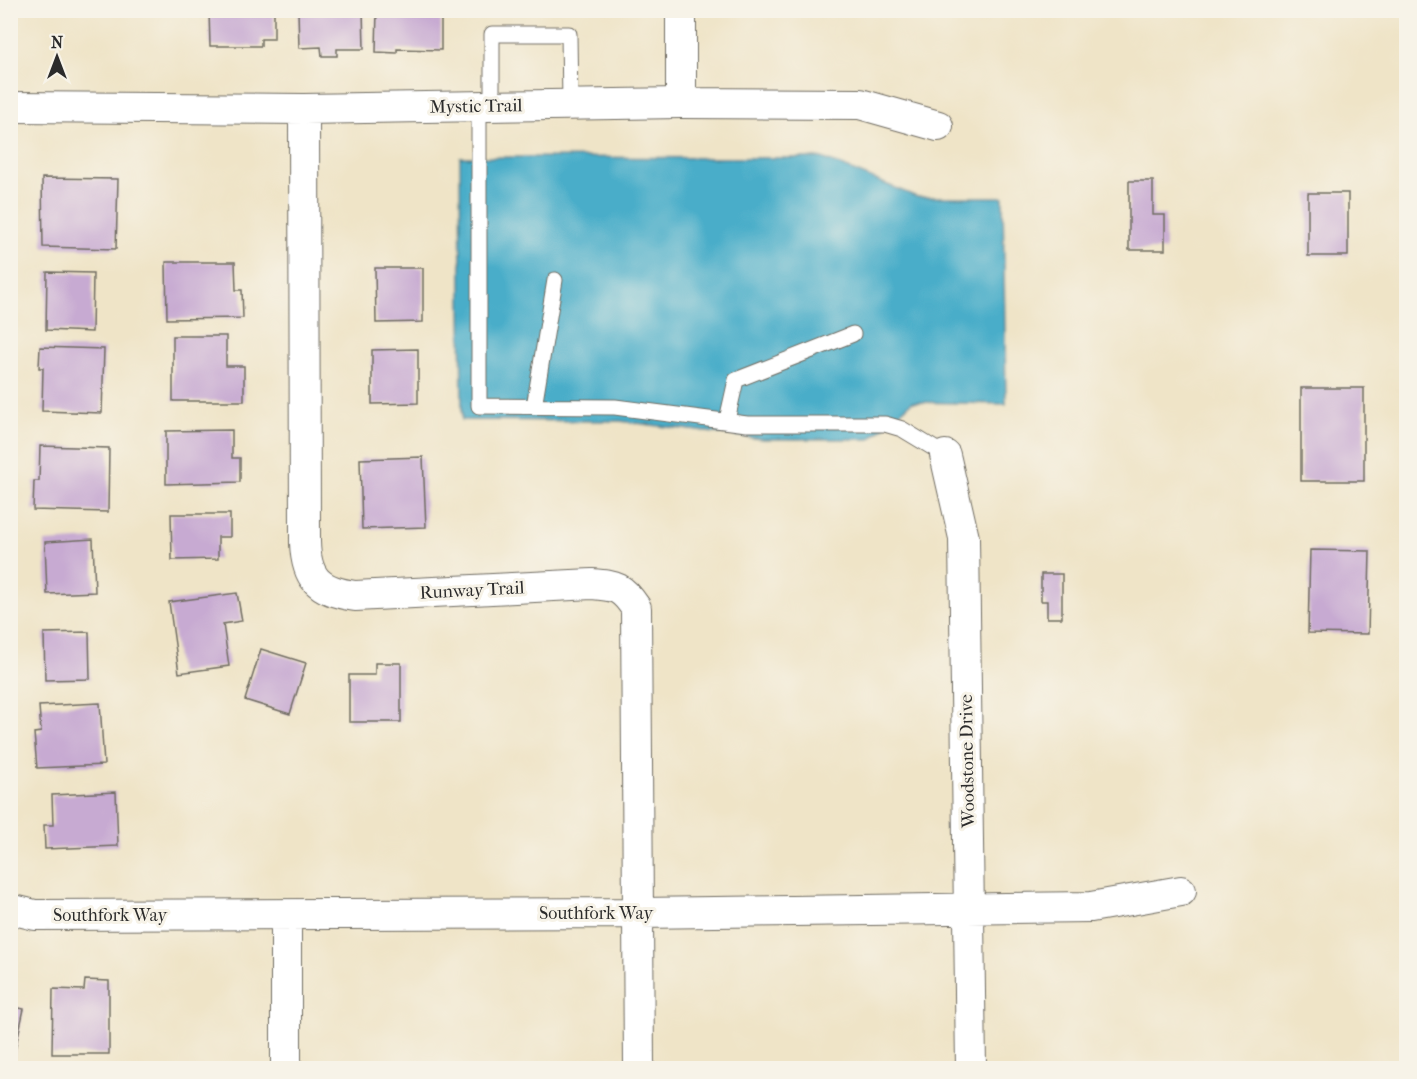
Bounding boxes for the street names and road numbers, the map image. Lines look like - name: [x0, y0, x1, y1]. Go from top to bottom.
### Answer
- street label: Mystic Trail: [429, 95, 523, 118]
- street label: Runway Trail: [419, 577, 525, 604]
- street label: Woodstone Drive: [956, 694, 979, 829]
- street label: Southfork Way: [539, 903, 655, 924]
- street label: Southfork Way: [53, 905, 169, 926]

